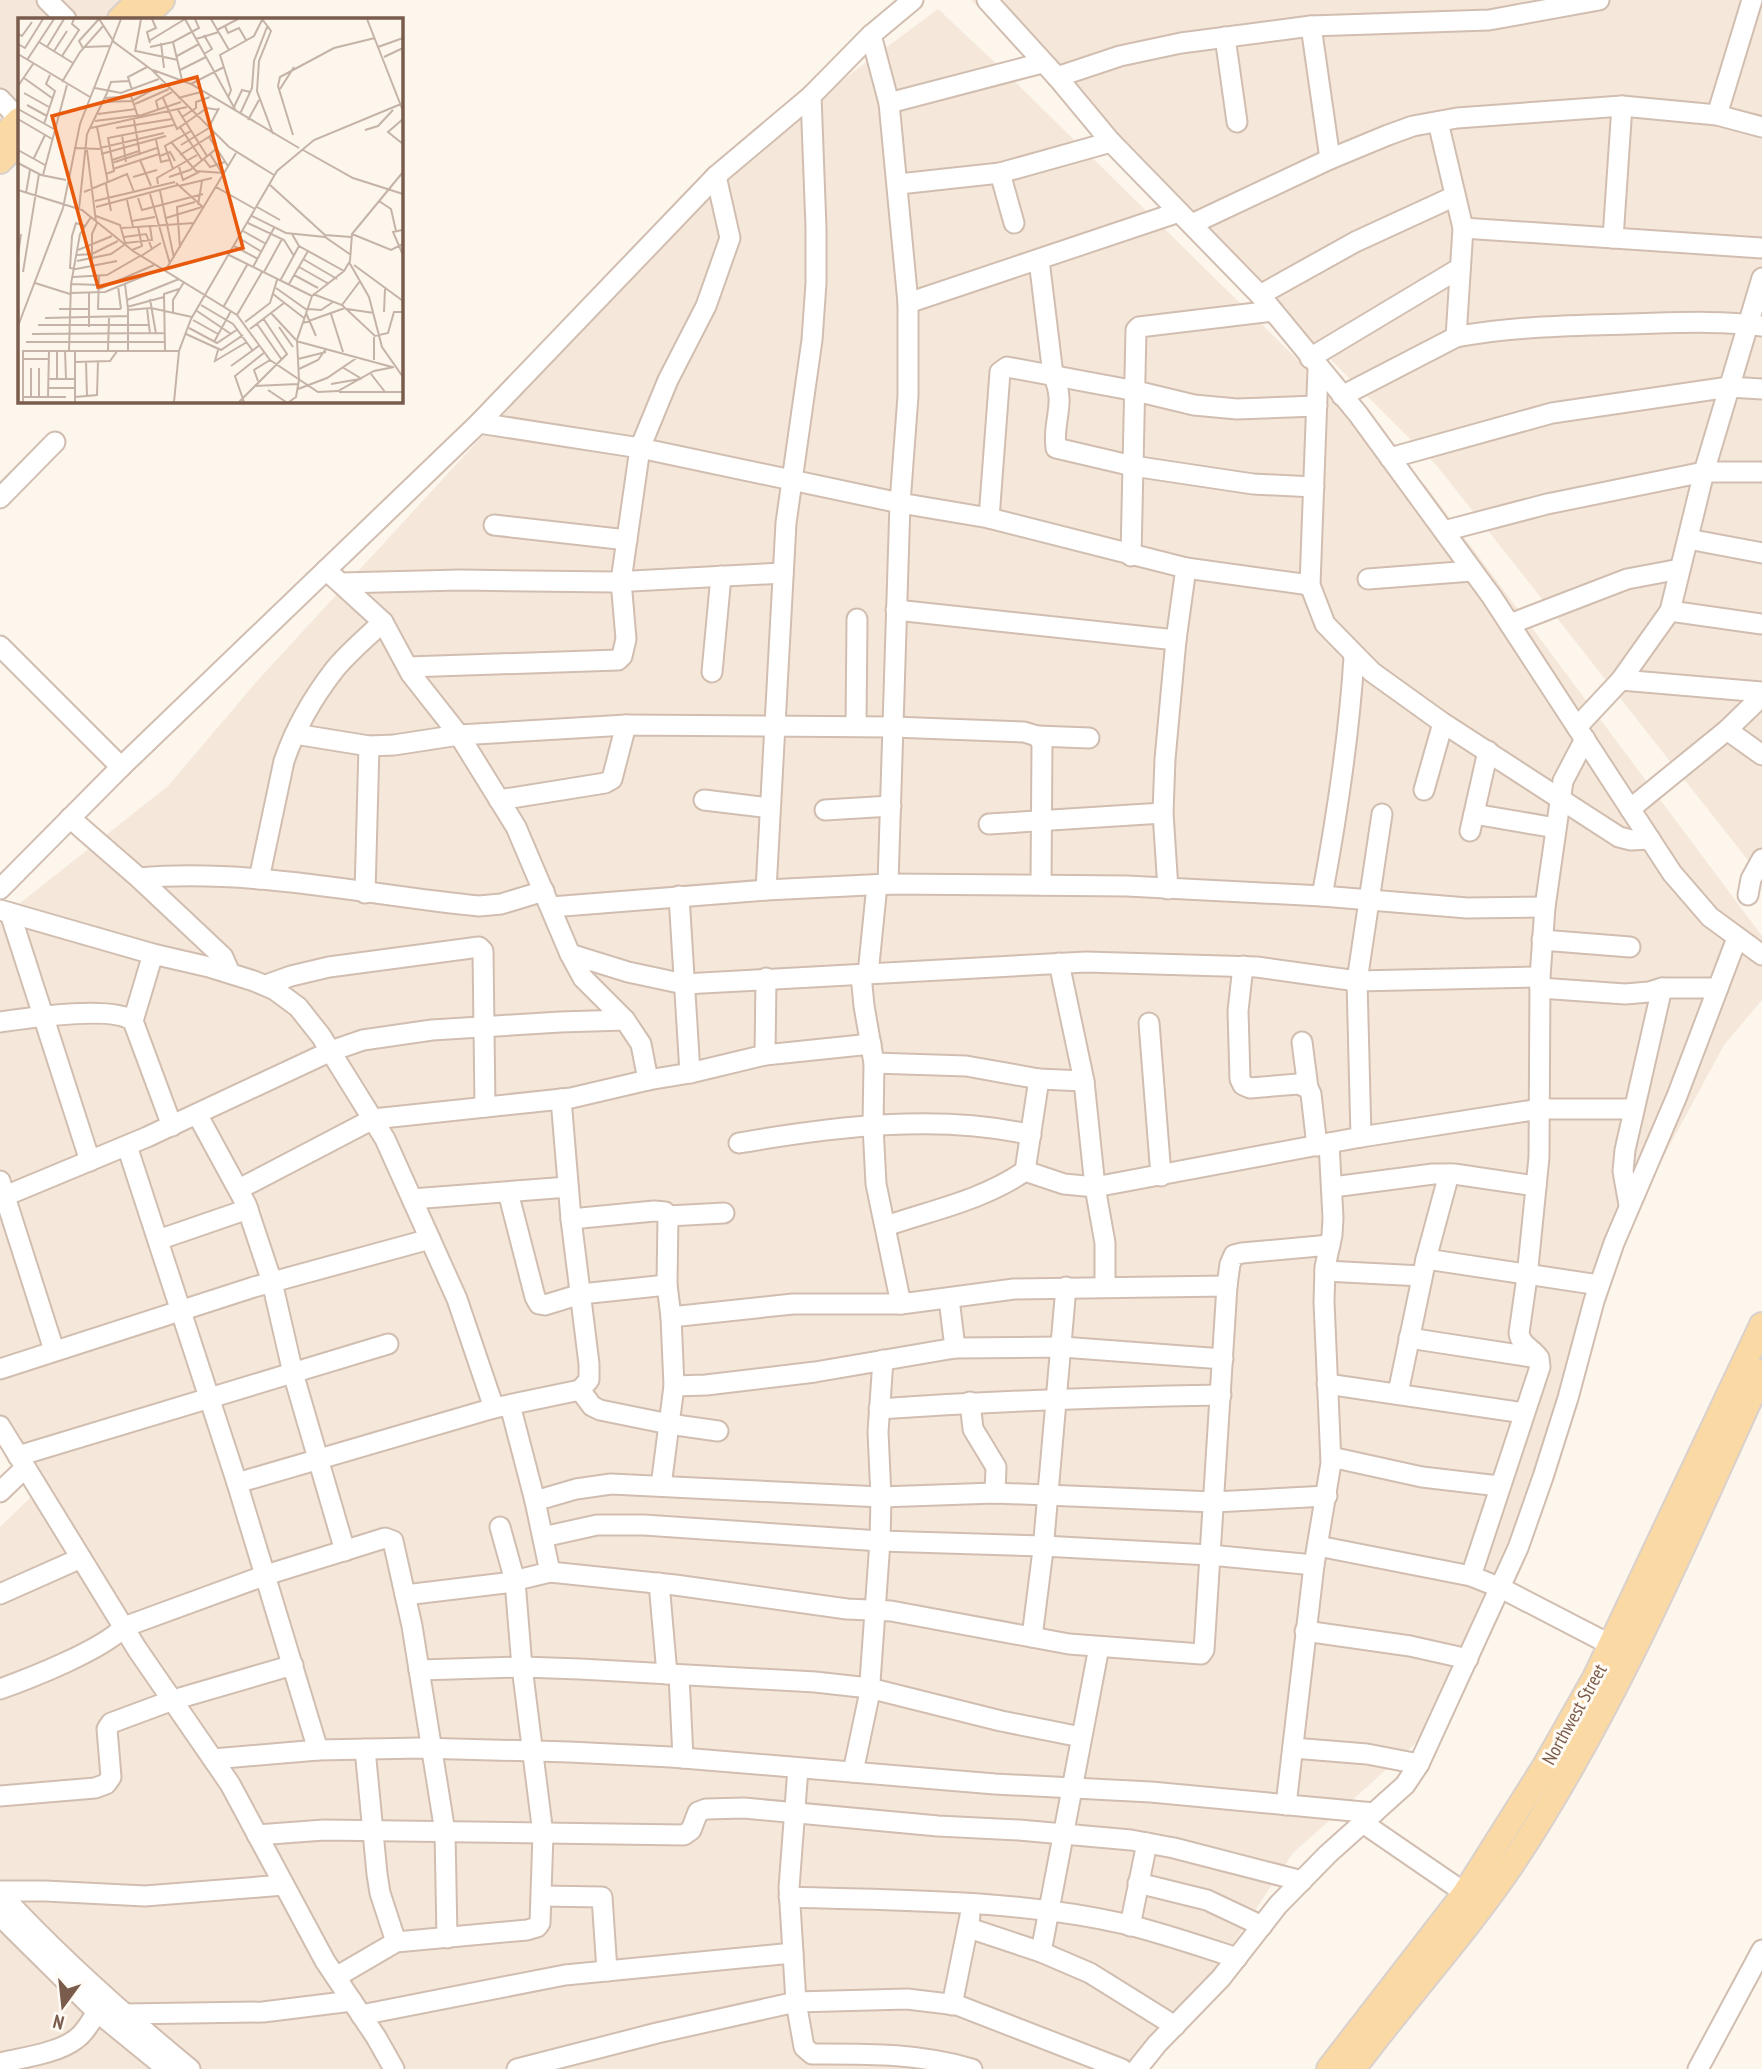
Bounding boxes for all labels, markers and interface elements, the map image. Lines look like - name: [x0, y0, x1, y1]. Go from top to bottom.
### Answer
- inset map: [18, 18, 402, 402]
- street label: Northwest Street: [1536, 1659, 1612, 1769]
- north arrow: [28, 1971, 98, 2041]
- text: N: [51, 2010, 67, 2035]

